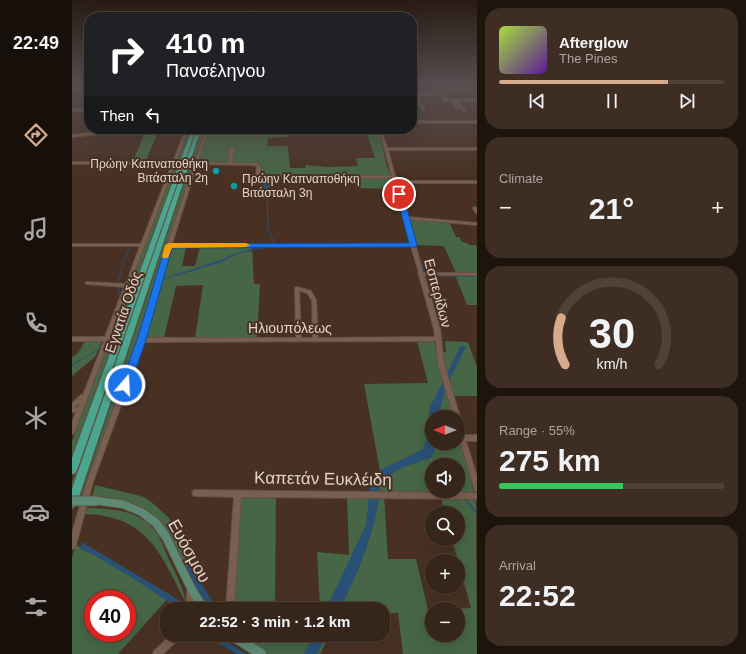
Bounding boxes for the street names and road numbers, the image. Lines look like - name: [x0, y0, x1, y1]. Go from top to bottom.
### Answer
- street label: Εσπερίδων: [421, 257, 455, 329]
- street label: Εγνατία Οδός: [102, 269, 145, 355]
- street label: Ηλιουπόλεως: [248, 320, 332, 336]
- street label: Καπετάν Ευκλέιδη: [254, 468, 392, 490]
- street label: Ευόσμου: [164, 516, 214, 586]

